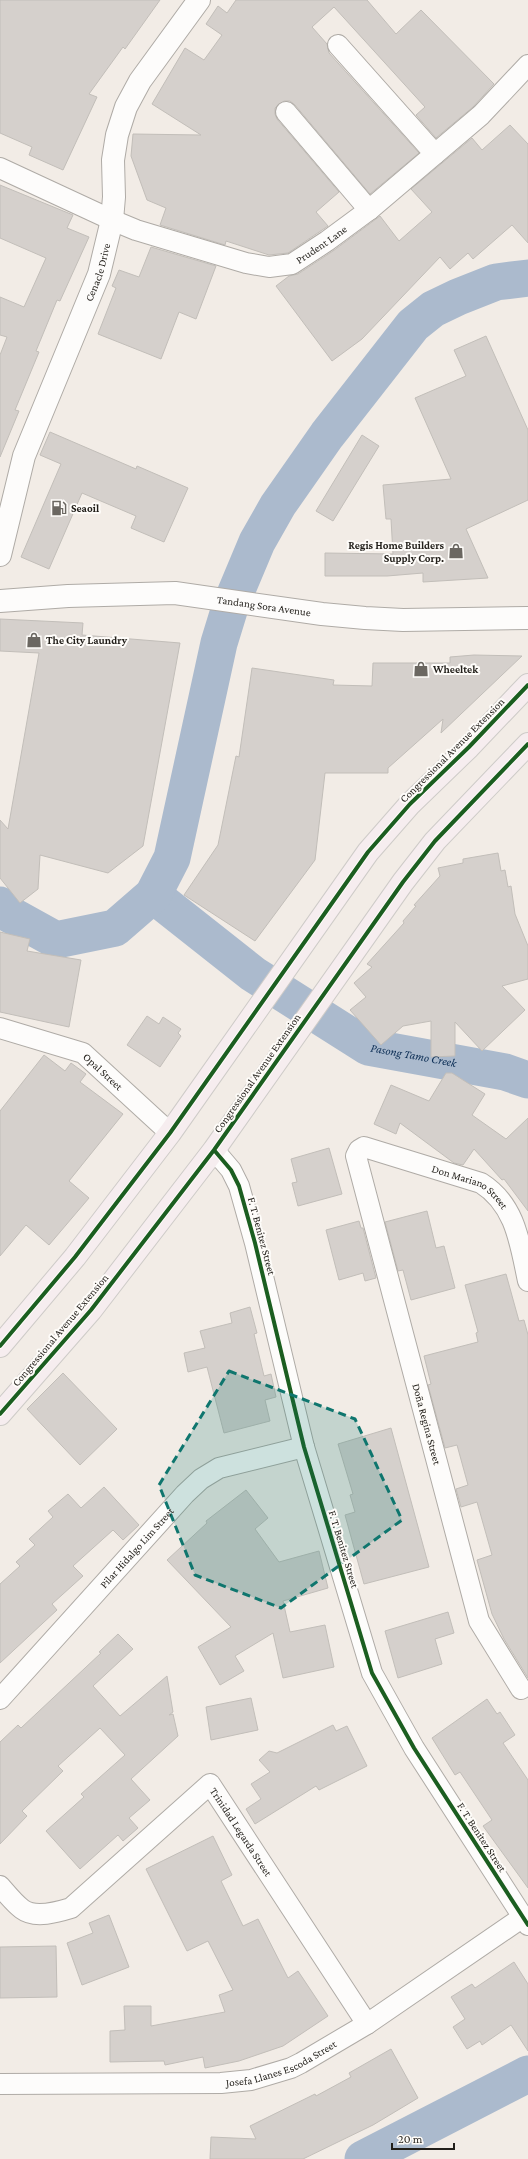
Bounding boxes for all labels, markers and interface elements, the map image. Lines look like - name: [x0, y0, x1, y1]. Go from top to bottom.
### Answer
- street label: Prudent Lane: [293, 223, 349, 266]
- street label: Cenacle Drive: [82, 242, 112, 303]
- fuel station icon: Seaoil: [50, 499, 68, 517]
- place label: Seaoil: [71, 502, 100, 514]
- place label: Regis Home Builders Supply Corp.: [348, 539, 445, 564]
- shop icon: Regis Home Builders Supply Corp.: [447, 542, 465, 560]
- street label: Tandang Sora Avenue: [216, 593, 312, 618]
- shop icon: The City Laundry: [25, 631, 43, 649]
- place label: The City Laundry: [46, 634, 128, 646]
- shop icon: Wheeltek: [412, 660, 430, 678]
- place label: Wheeltek: [432, 663, 479, 675]
- street label: Congressional Avenue Extension: [397, 695, 507, 805]
- street label: Congressional Avenue Extension: [211, 1011, 304, 1135]
- water label: Pasong Tamo Creek: [369, 1041, 458, 1070]
- street label: Opal Street: [81, 1050, 125, 1093]
- street label: Don Mariano Street: [431, 1162, 511, 1211]
- street label: F. T. Benitez Street: [246, 1196, 278, 1277]
- street label: Congressional Avenue Extension: [10, 1271, 111, 1389]
- street label: Doña Regina Street: [409, 1382, 444, 1467]
- street label: Pilar Hidalgo Lim Street: [97, 1505, 176, 1590]
- street label: F. T. Benitez Street: [326, 1509, 362, 1590]
- street label: Trinidad Legarda Street: [208, 1785, 275, 1879]
- street label: F. T. Benitez Street: [455, 1800, 509, 1874]
- street label: Josefa Llanes Escoda Street: [224, 2037, 339, 2090]
- scale bar: [392, 2125, 454, 2151]
- text: 20 m: [398, 2132, 423, 2146]

